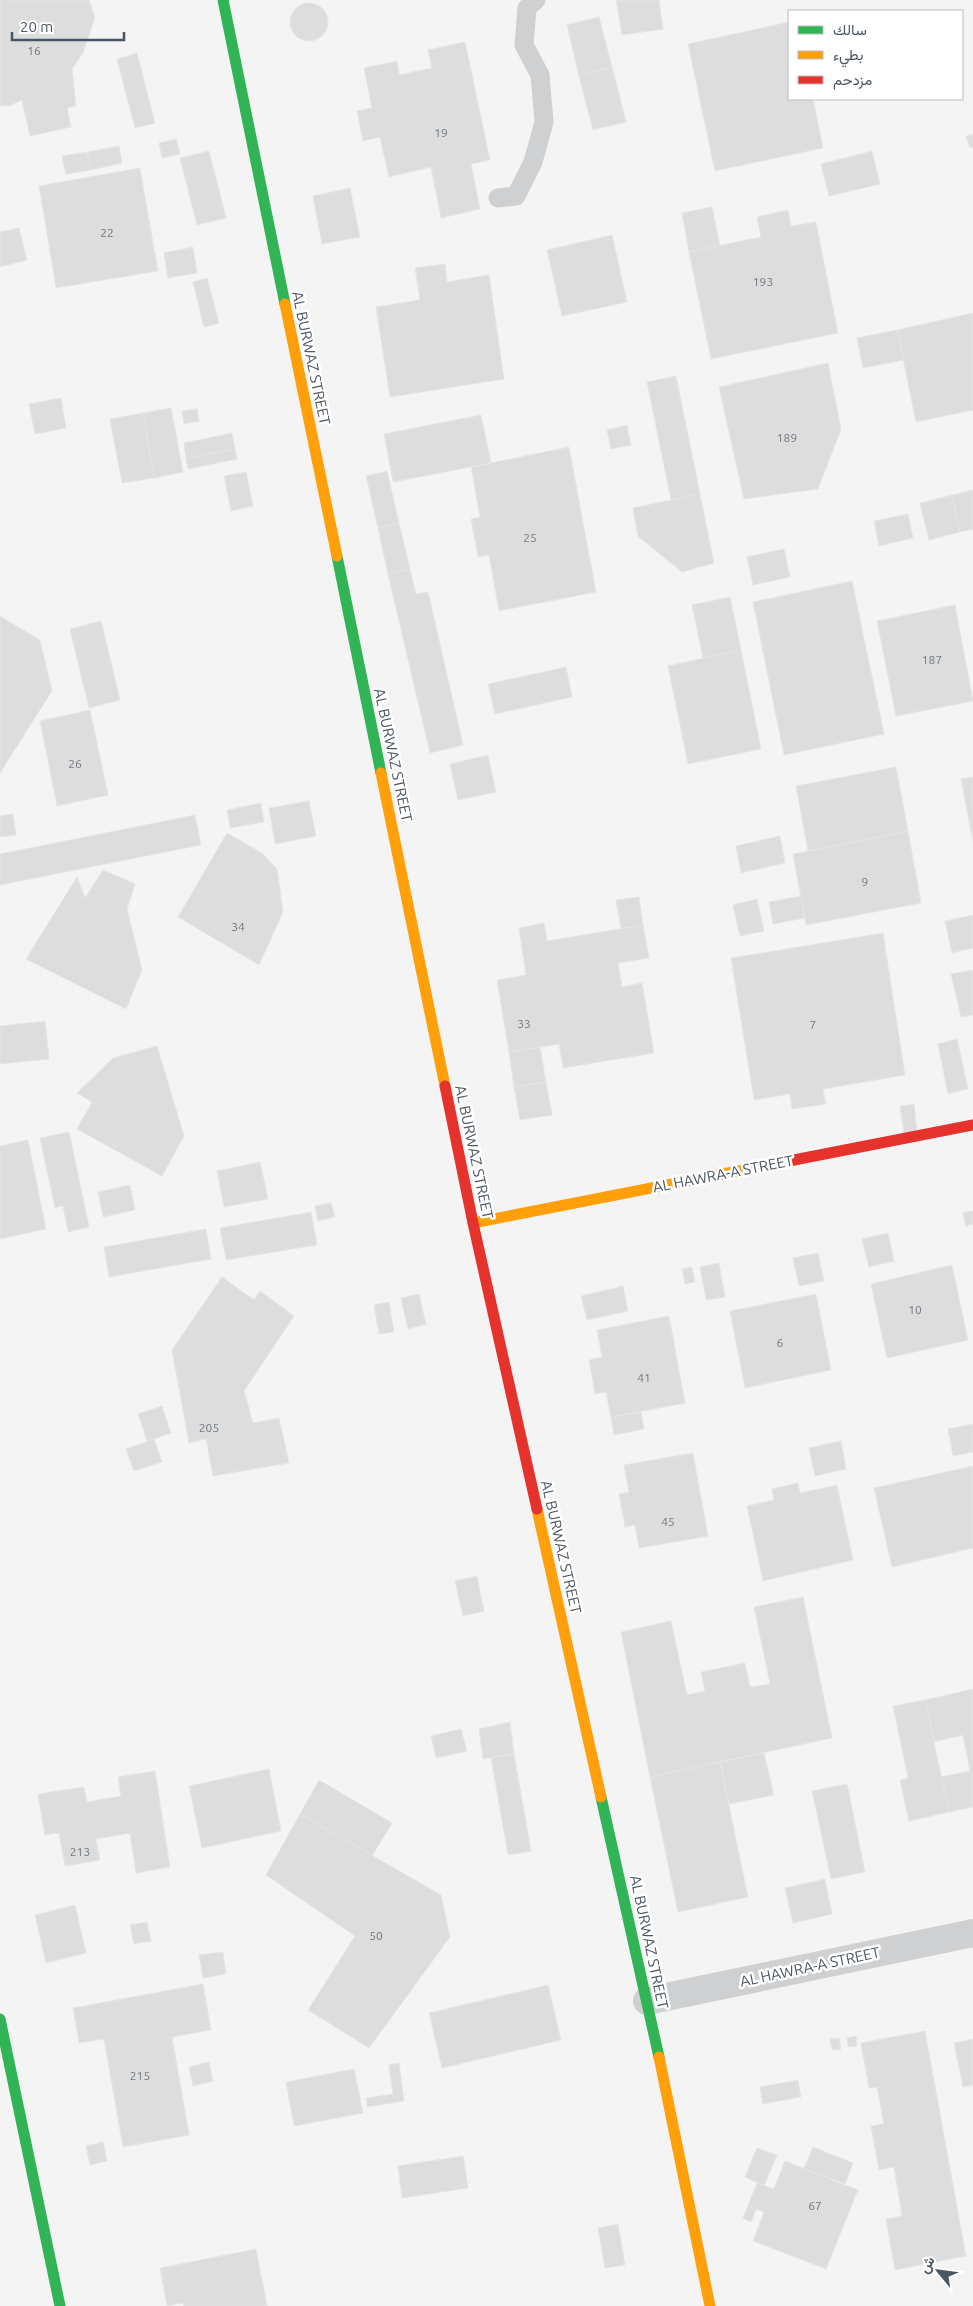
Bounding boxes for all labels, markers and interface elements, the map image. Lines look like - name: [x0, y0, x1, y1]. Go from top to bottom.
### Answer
- scale bar: [12, 10, 125, 42]
- legend: [788, 10, 963, 100]
- text: 20 m: [20, 18, 53, 35]
- text: سالك: [833, 21, 867, 38]
- house number: 16: [27, 44, 41, 57]
- text: بطيء: [833, 46, 863, 68]
- text: مزدحم: [833, 71, 872, 90]
- house number: 19: [434, 126, 448, 139]
- house number: 22: [100, 226, 114, 239]
- house number: 193: [753, 275, 773, 288]
- street label: AL BURWAZ STREET: [289, 289, 334, 427]
- house number: 189: [777, 431, 797, 444]
- house number: 25: [523, 531, 537, 544]
- house number: 187: [922, 653, 942, 666]
- street label: AL BURWAZ STREET: [371, 686, 416, 824]
- house number: 26: [68, 757, 82, 770]
- house number: 9: [862, 875, 868, 888]
- house number: 34: [231, 920, 245, 933]
- house number: 33: [517, 1017, 531, 1030]
- house number: 7: [810, 1018, 816, 1031]
- street label: AL BURWAZ STREET: [452, 1083, 497, 1221]
- street label: AL HAWRA-A STREET: [651, 1151, 795, 1195]
- house number: 10: [908, 1303, 922, 1316]
- house number: 6: [777, 1336, 784, 1349]
- house number: 41: [637, 1371, 651, 1384]
- house number: 205: [199, 1421, 219, 1434]
- street label: AL BURWAZ STREET: [538, 1479, 585, 1616]
- house number: 45: [661, 1515, 675, 1528]
- house number: 213: [70, 1845, 90, 1858]
- street label: AL BURWAZ STREET: [627, 1873, 672, 2011]
- house number: 50: [369, 1929, 383, 1942]
- street label: AL HAWRA-A STREET: [738, 1943, 882, 1990]
- house number: 215: [130, 2069, 150, 2082]
- house number: 67: [808, 2199, 822, 2212]
- north arrow: [913, 2246, 963, 2296]
- text: ش: [916, 2253, 939, 2276]

